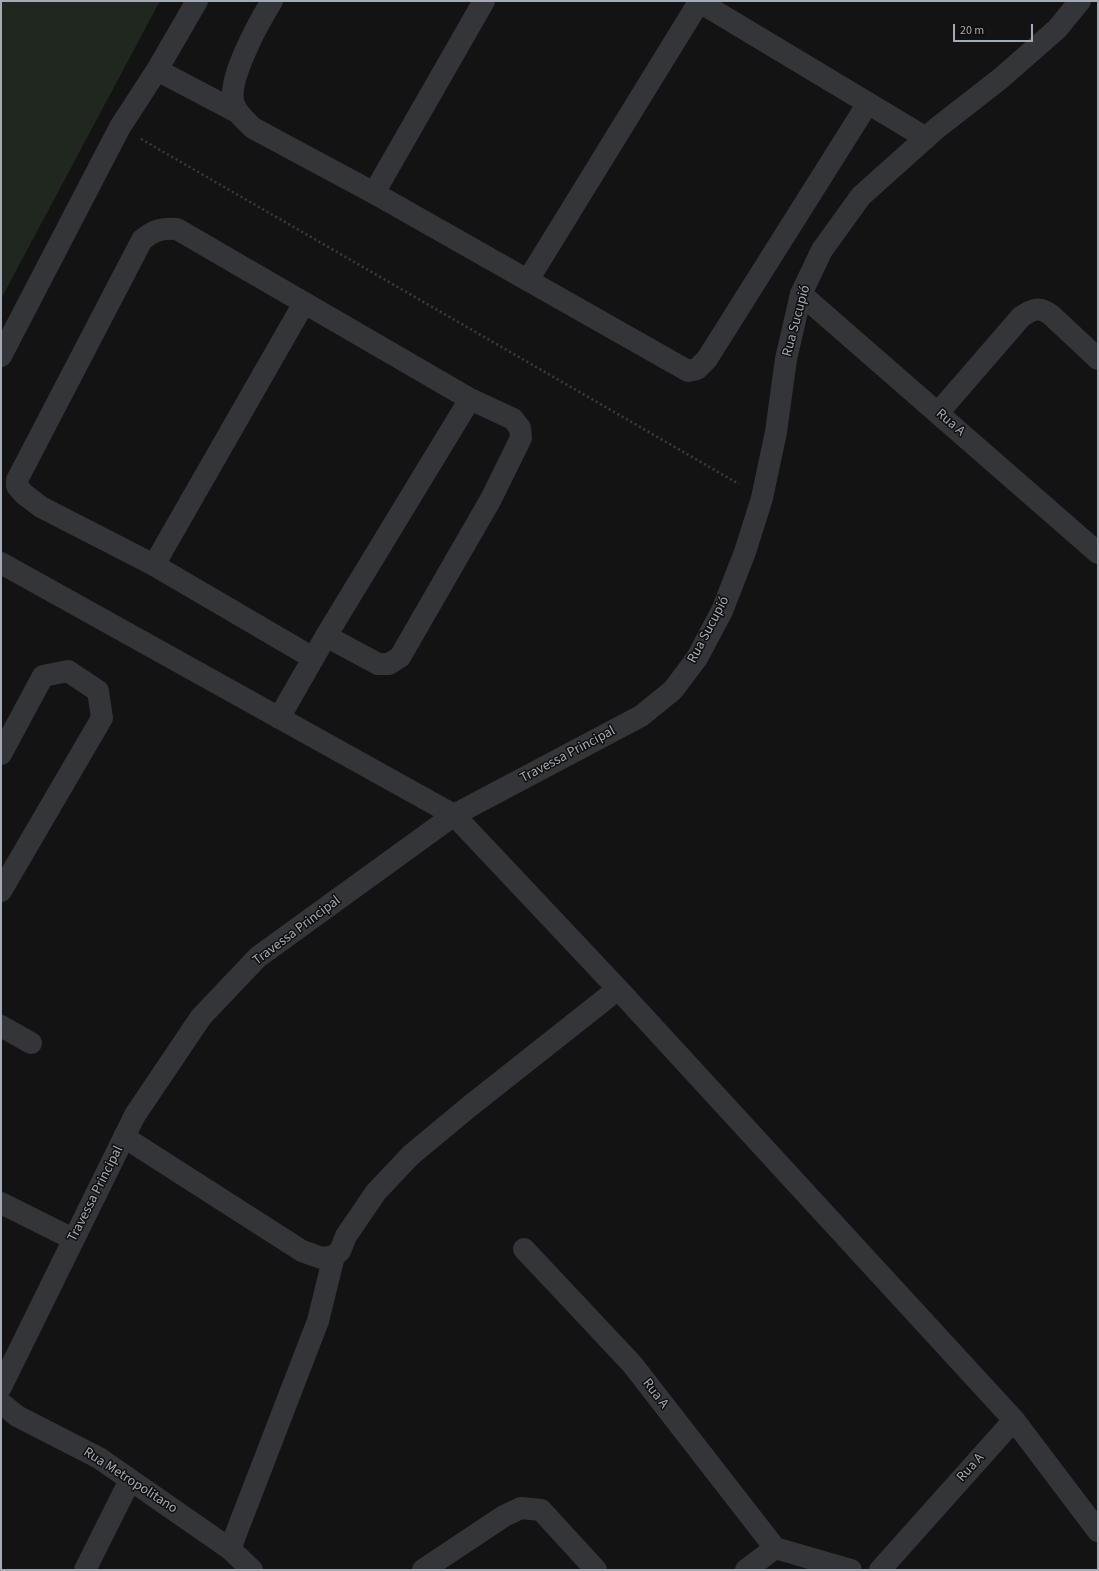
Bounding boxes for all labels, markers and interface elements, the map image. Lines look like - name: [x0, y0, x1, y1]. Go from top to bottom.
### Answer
- scale bar: [955, 16, 1035, 42]
- text: 20 m: [960, 22, 984, 39]
- street label: Rua Sucupió: [779, 283, 815, 359]
- street label: Rua A: [932, 406, 968, 440]
- street label: Rua Sucupió: [684, 594, 734, 666]
- street label: Travessa Principal: [518, 723, 618, 787]
- street label: Travessa Principal: [250, 893, 344, 969]
- street label: Travessa Principal: [65, 1143, 127, 1245]
- street label: Rua A: [638, 1376, 672, 1412]
- street label: Rua Metropolitano: [80, 1444, 180, 1518]
- street label: Rua A: [954, 1450, 988, 1486]

